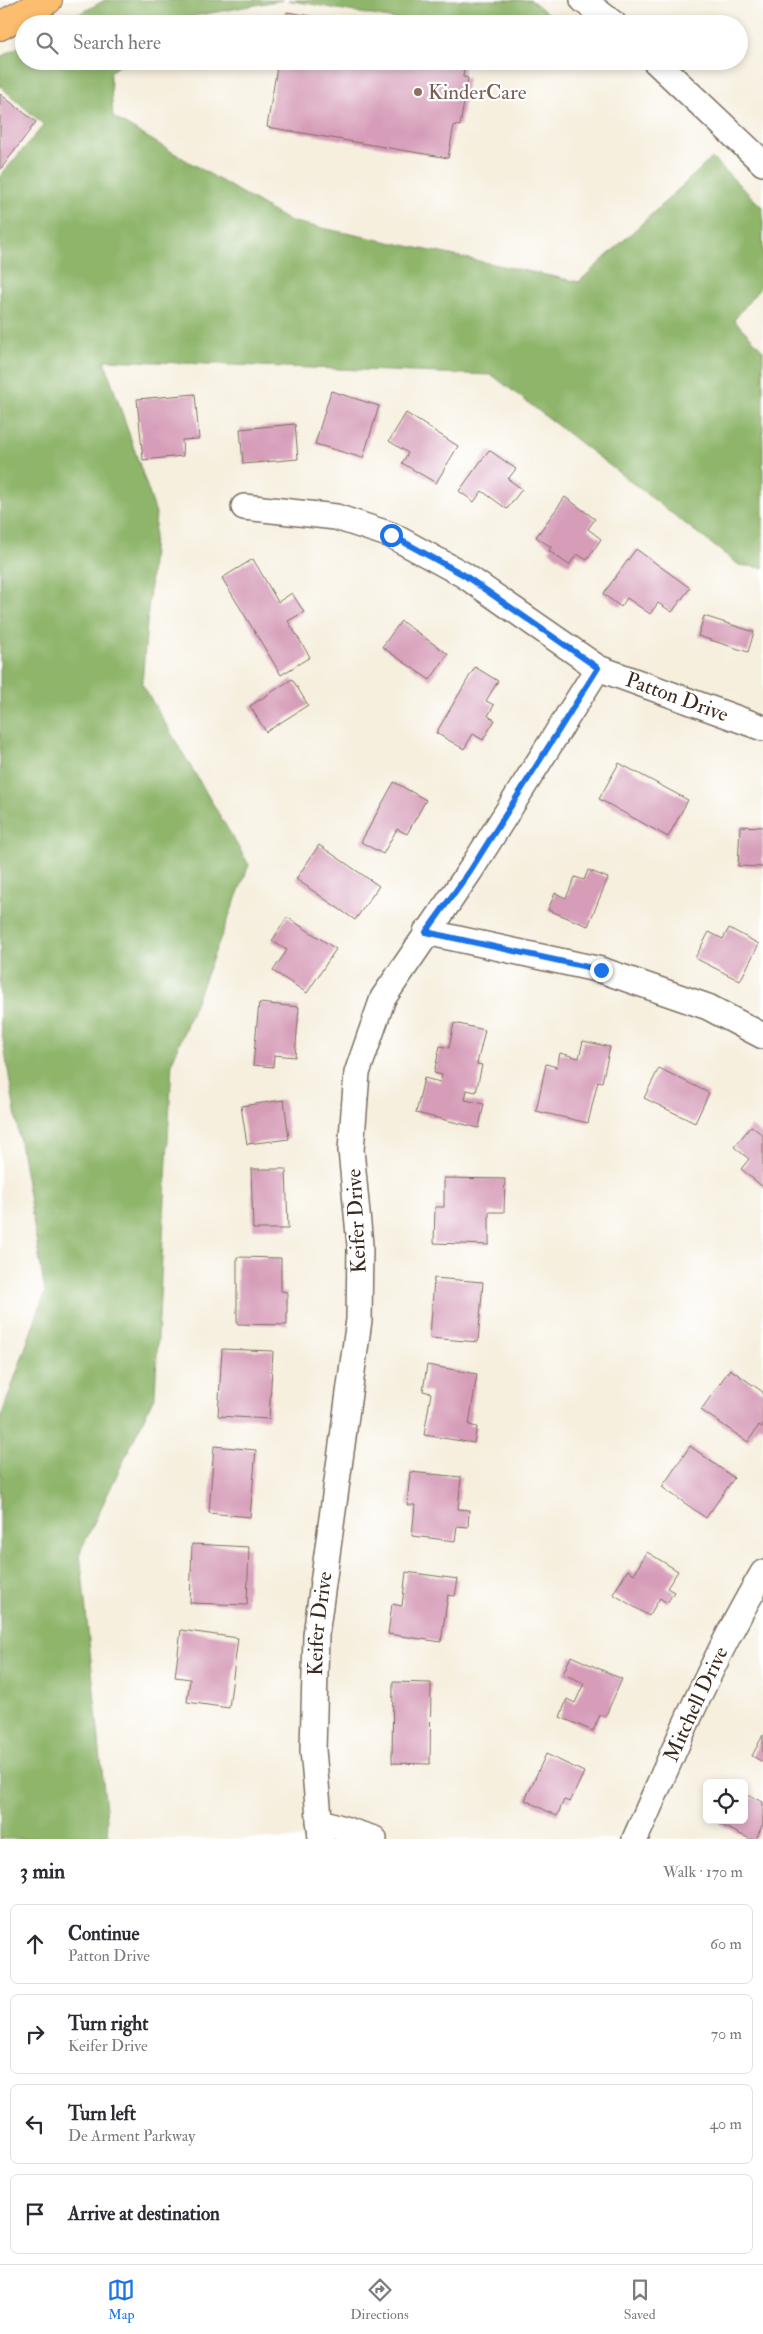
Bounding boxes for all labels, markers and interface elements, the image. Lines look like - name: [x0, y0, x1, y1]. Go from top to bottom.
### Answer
- search box: [15, 15, 748, 70]
- icon: search: [33, 29, 61, 57]
- text: Search here: [73, 31, 161, 55]
- place label: KinderCare: [428, 79, 527, 106]
- marker: KinderCare: [412, 86, 424, 98]
- route start: [380, 524, 403, 547]
- street label: Patton Drive: [622, 666, 732, 728]
- route end: [590, 959, 613, 982]
- street label: Keifer Drive: [340, 1168, 373, 1274]
- street label: Keifer Drive: [302, 1570, 339, 1676]
- street label: Mitchell Drive: [658, 1642, 735, 1766]
- map controls: [703, 1779, 748, 1824]
- button: locate: [703, 1779, 748, 1824]
- text: 3 min: [20, 1858, 65, 1885]
- text: Walk · 170 m: [663, 1862, 743, 1882]
- text: Continue: [68, 1922, 139, 1946]
- icon: ahead: [21, 1930, 49, 1958]
- text: 60 m: [710, 1934, 742, 1954]
- text: Patton Drive: [68, 1946, 150, 1966]
- text: Turn right: [68, 2012, 148, 2036]
- icon: right: [21, 2020, 49, 2048]
- text: 70 m: [711, 2024, 742, 2044]
- text: Keifer Drive: [68, 2036, 148, 2056]
- text: Turn left: [68, 2102, 136, 2126]
- icon: left: [21, 2110, 49, 2138]
- text: 40 m: [709, 2114, 742, 2134]
- text: De Arment Parkway: [68, 2126, 195, 2146]
- icon: arrive: [21, 2200, 49, 2228]
- text: Arrive at destination: [68, 2202, 220, 2226]
- tab: Map: [107, 2276, 135, 2323]
- tab: Directions: [350, 2276, 409, 2323]
- tab: Saved: [624, 2276, 656, 2323]

